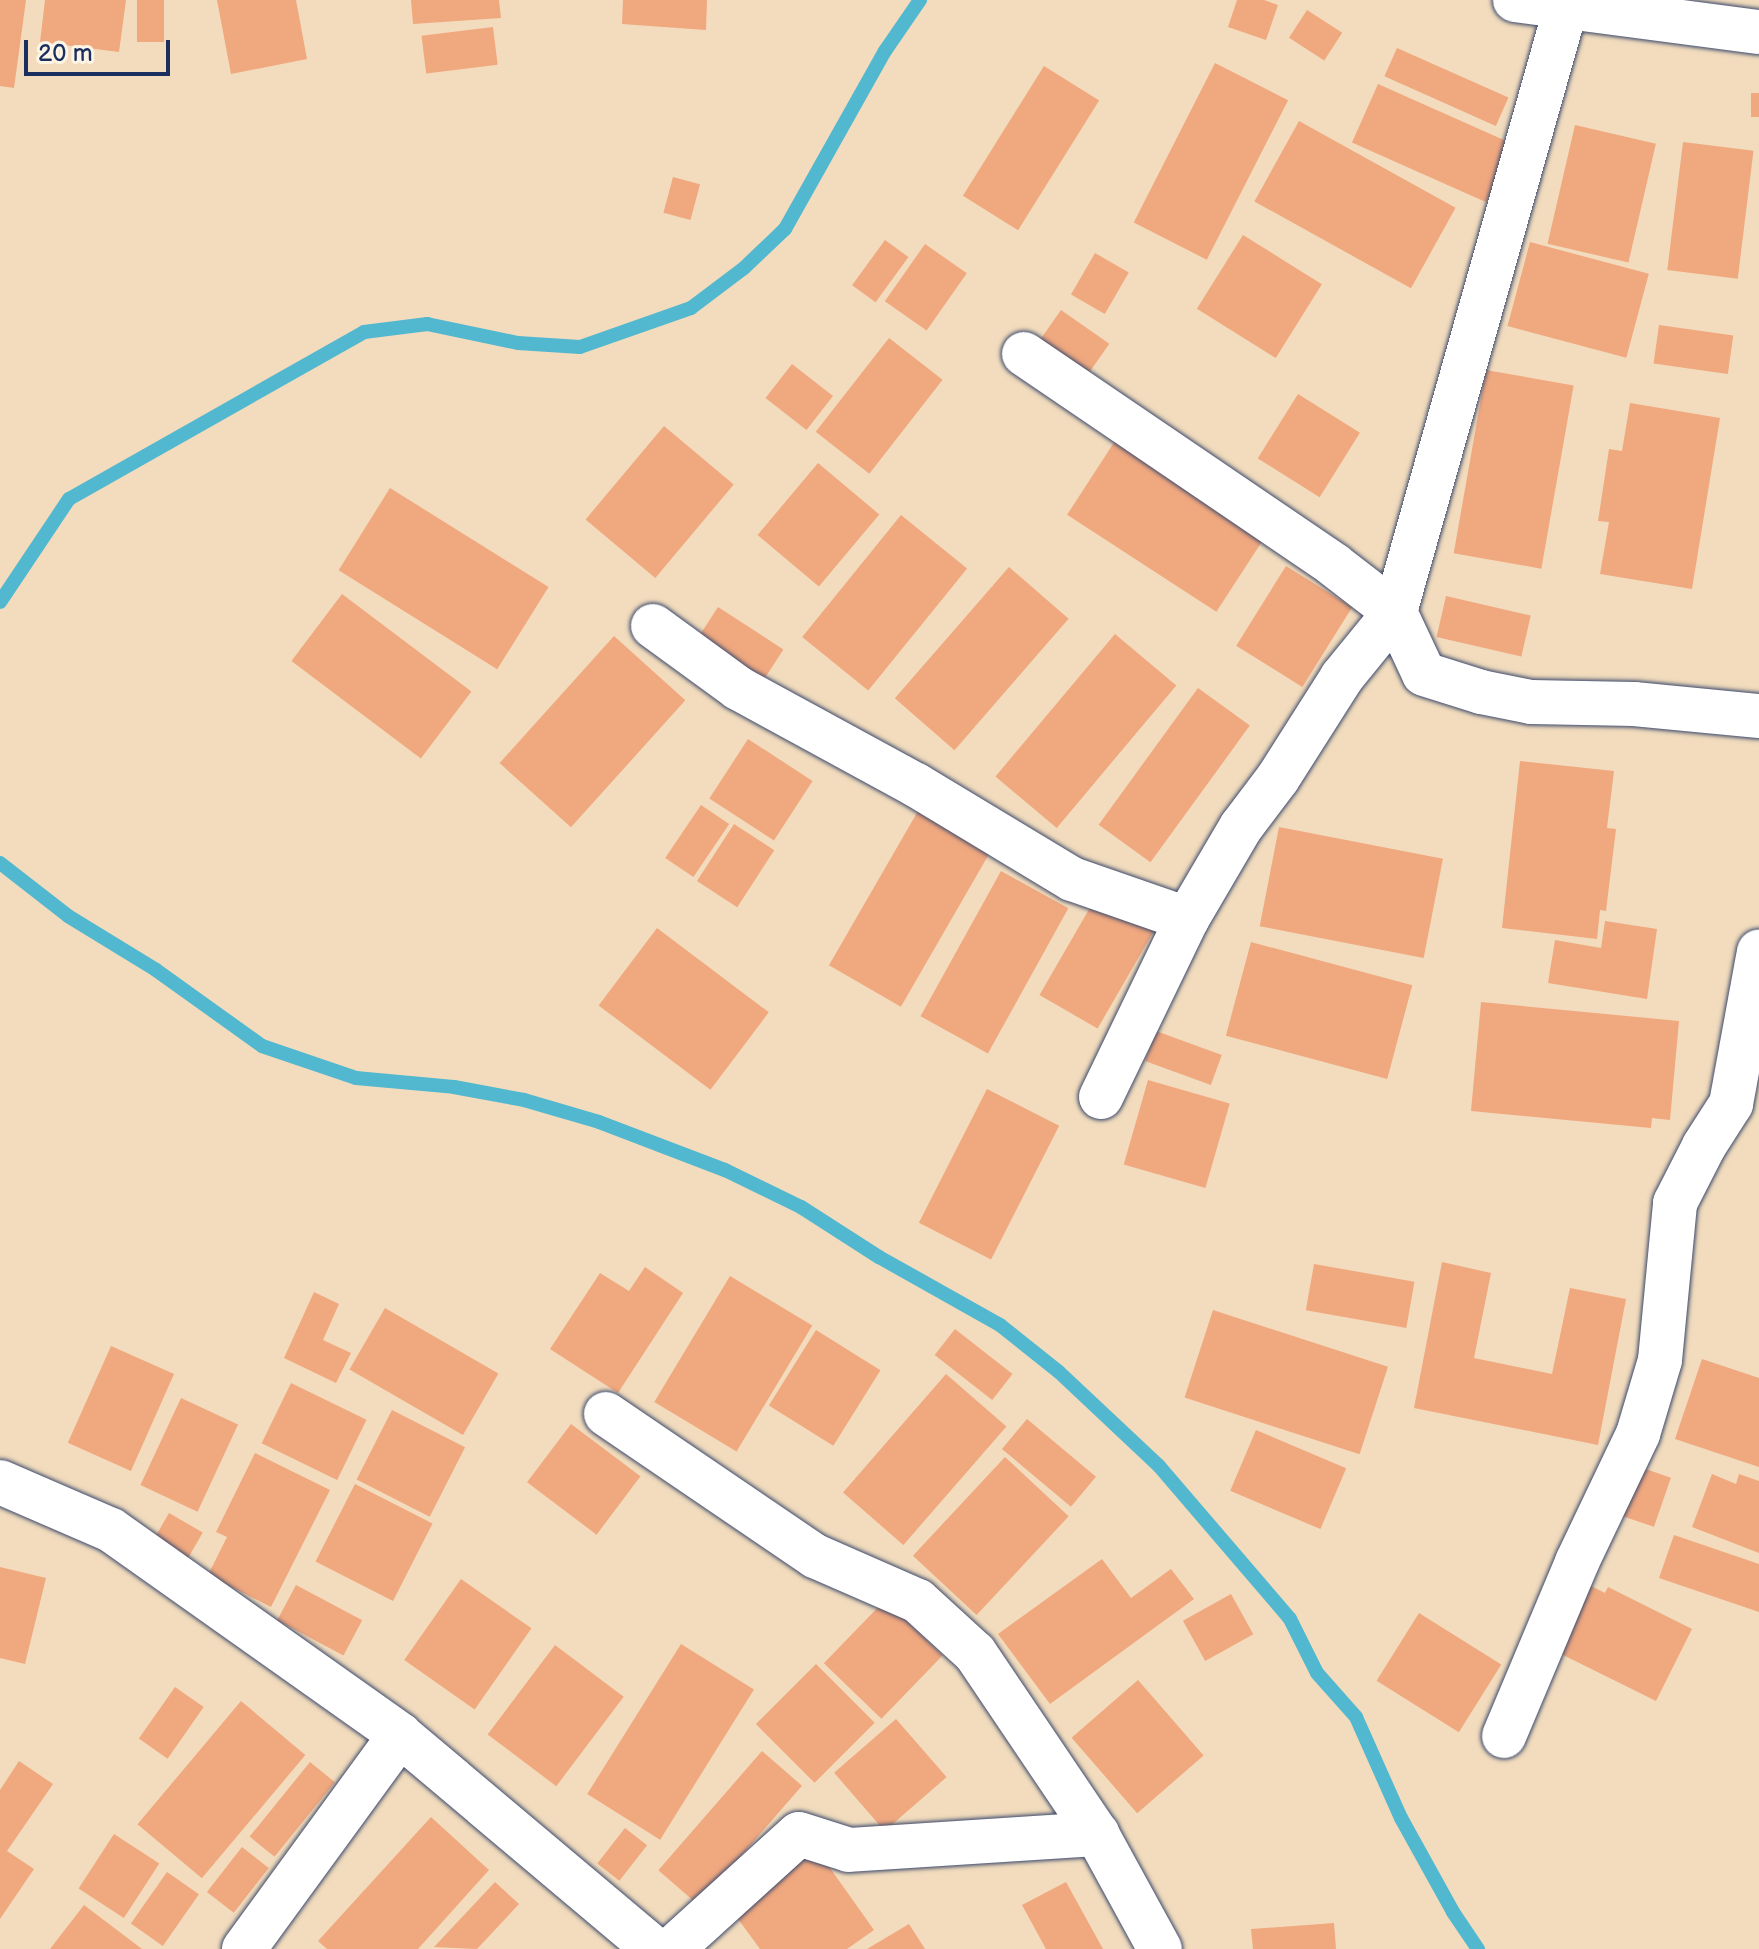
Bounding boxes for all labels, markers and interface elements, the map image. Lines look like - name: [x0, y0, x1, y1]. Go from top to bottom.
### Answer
- scale bar: [28, 24, 174, 74]
- text: 20 m: [38, 39, 93, 68]

